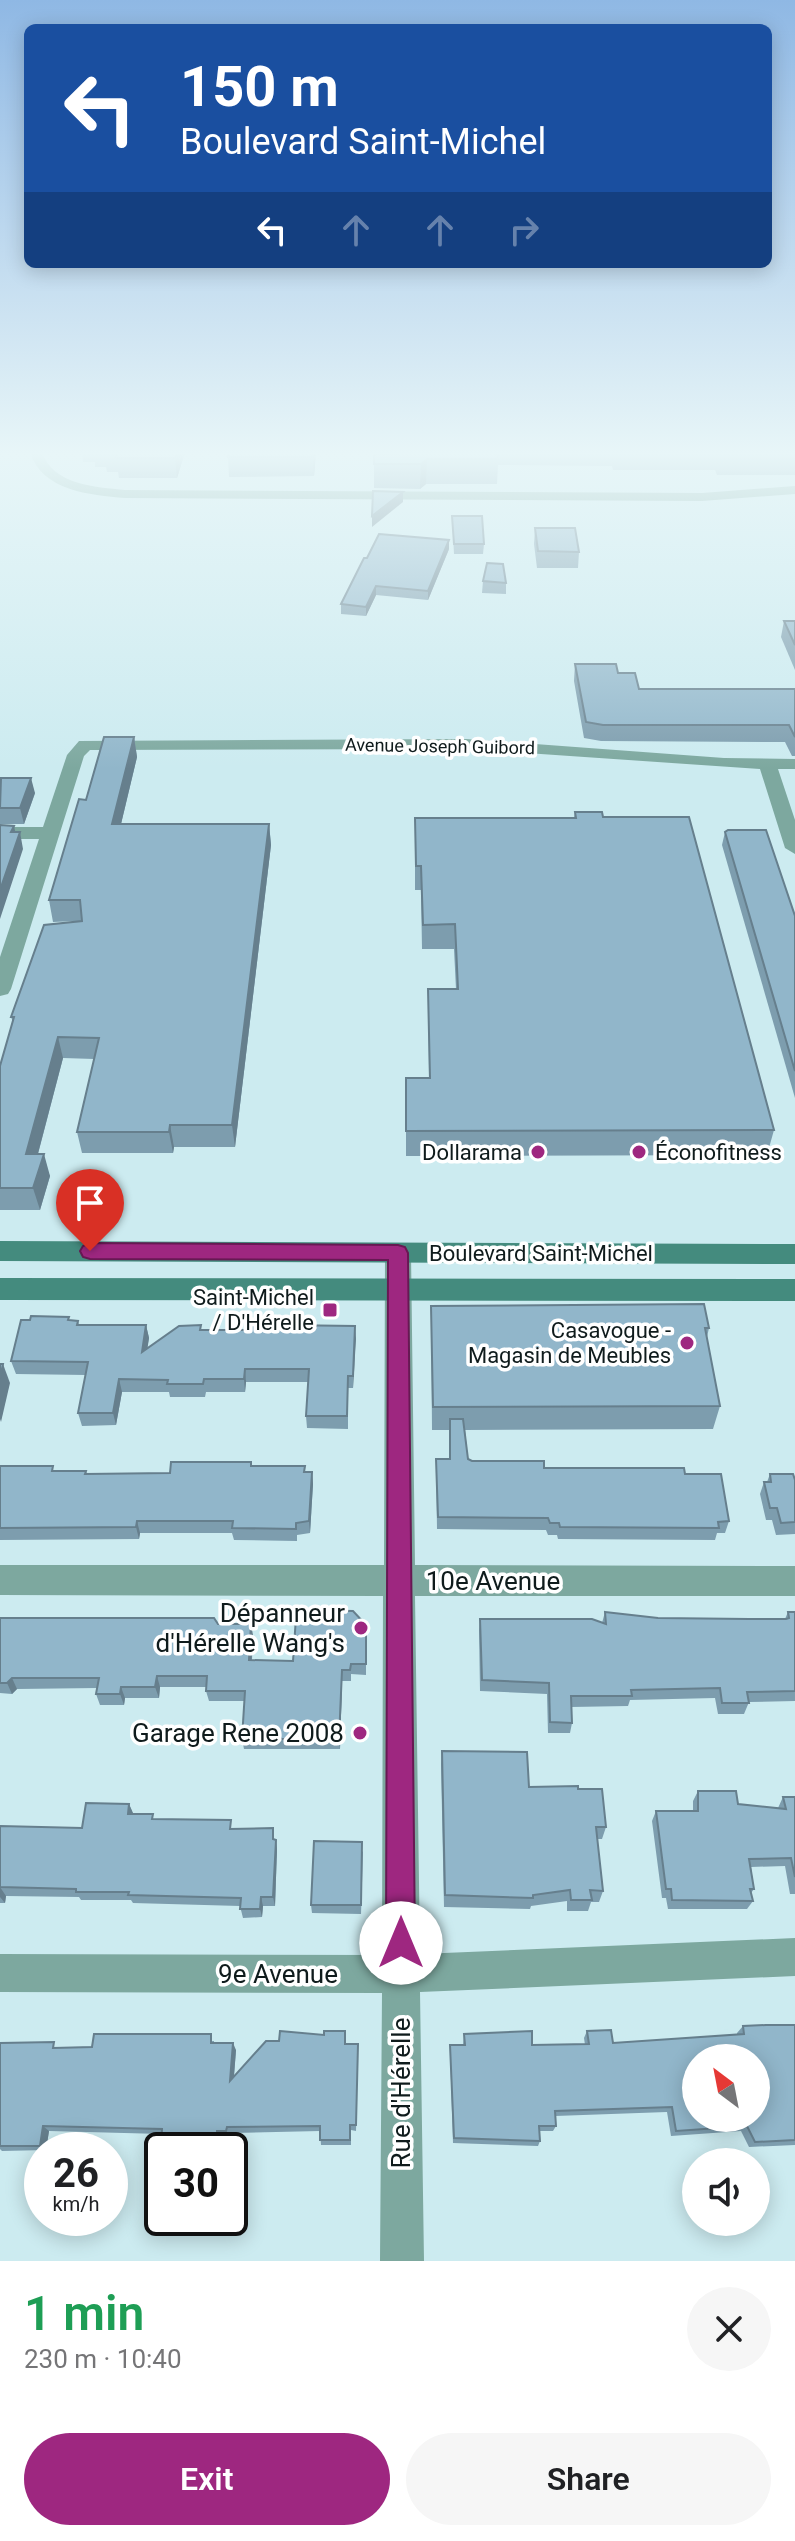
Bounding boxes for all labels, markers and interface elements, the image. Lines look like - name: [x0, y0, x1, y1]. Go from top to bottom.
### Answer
- text: 150 m: [180, 54, 339, 120]
- icon: left: [48, 56, 152, 160]
- text: Boulevard Saint-Michel: [180, 121, 546, 163]
- icon: left: [250, 208, 294, 252]
- icon: ahead: [334, 208, 378, 252]
- icon: ahead: [418, 208, 462, 252]
- icon: right: [502, 208, 546, 252]
- street label: Avenue Joseph Guibord: [345, 734, 535, 758]
- place label: Dollarama: [422, 1140, 522, 1165]
- place label: Éconofitness: [655, 1140, 782, 1165]
- marker: Dollarama: [529, 1143, 547, 1161]
- marker: Éconofitness: [630, 1143, 648, 1161]
- pin: [56, 1169, 124, 1251]
- icon: arrive: [68, 1181, 112, 1225]
- street label: Boulevard Saint-Michel: [429, 1241, 653, 1266]
- place label: Saint-Michel / D'Hérelle: [193, 1285, 314, 1335]
- marker: Saint-Michel / D'Hérelle: [321, 1301, 339, 1319]
- place label: Casavogue - Magasin de Meubles: [468, 1318, 671, 1368]
- marker: Casavogue - Magasin de Meubles: [678, 1334, 696, 1352]
- street label: 10e Avenue: [426, 1566, 560, 1596]
- place label: Dépanneur d'Hérelle Wang's: [156, 1598, 345, 1658]
- marker: Dépanneur d'Hérelle Wang's: [352, 1619, 370, 1637]
- place label: Garage Rene 2008: [132, 1718, 344, 1748]
- marker: Garage Rene 2008: [351, 1724, 369, 1742]
- position arrow: [359, 1901, 443, 1985]
- street label: 9e Avenue: [218, 1959, 338, 1989]
- street label: Rue d'Hérelle: [386, 2018, 416, 2168]
- north arrow: [682, 2044, 770, 2132]
- map controls: [682, 2044, 770, 2236]
- speed limit sign: 30: [144, 2132, 248, 2236]
- button: sound: [682, 2148, 770, 2236]
- text: 26: [53, 2150, 99, 2197]
- text: km/h: [53, 2192, 99, 2216]
- text: 1 min: [24, 2285, 144, 2342]
- button: close: [687, 2287, 771, 2371]
- text: 230 m · 10:40: [24, 2344, 182, 2374]
- button: Exit: [24, 2433, 390, 2525]
- button: Share: [406, 2433, 771, 2525]

